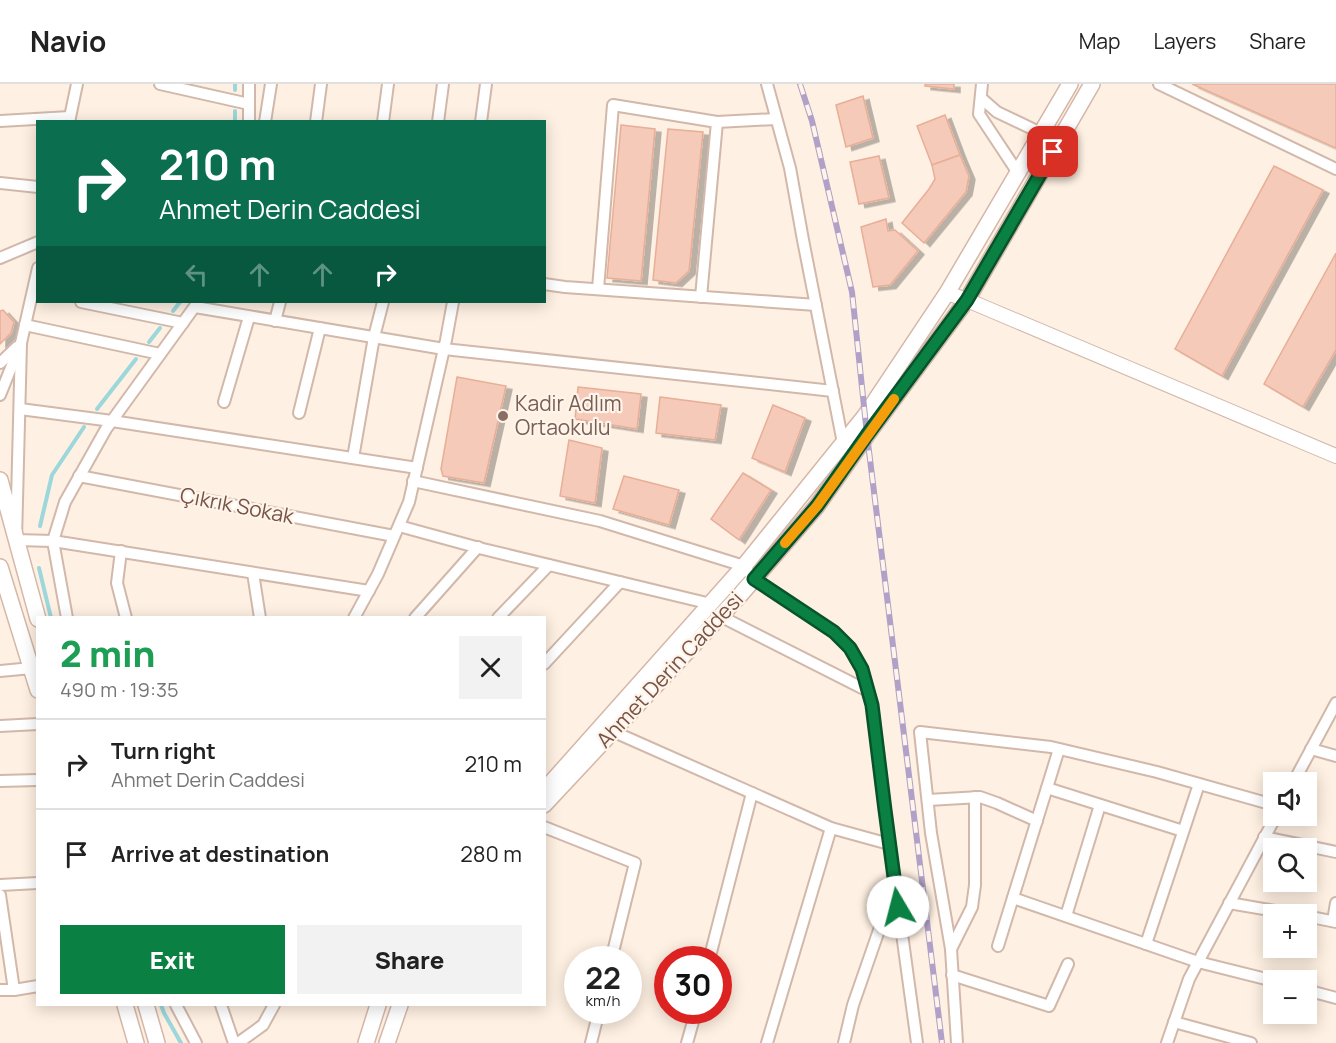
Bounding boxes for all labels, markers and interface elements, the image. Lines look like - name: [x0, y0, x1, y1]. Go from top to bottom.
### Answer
- text: Navio: [30, 22, 106, 60]
- text: Map: [1079, 27, 1120, 55]
- text: Layers: [1153, 27, 1216, 55]
- text: Share: [1249, 27, 1306, 55]
- pin: [1027, 126, 1078, 177]
- text: 210 m: [159, 135, 276, 193]
- icon: arrive: [1036, 135, 1069, 168]
- icon: right: [60, 144, 138, 222]
- text: Ahmet Derin Caddesi: [159, 190, 421, 227]
- icon: left: [180, 258, 213, 291]
- icon: ahead: [243, 258, 276, 291]
- icon: ahead: [306, 258, 339, 291]
- icon: right: [369, 258, 402, 291]
- place label: Kadir Adlım Ortaokulu: [515, 389, 622, 441]
- marker: Kadir Adlım Ortaokulu: [496, 409, 510, 423]
- street label: Çıkrık Sokak: [178, 480, 297, 530]
- street label: Ahmet Derin Caddesi: [590, 585, 749, 753]
- text: 2 min: [60, 629, 155, 678]
- button: close: [459, 636, 522, 699]
- text: 490 m · 19:35: [60, 676, 179, 703]
- text: Turn right: [111, 736, 216, 766]
- icon: right: [60, 748, 93, 781]
- text: 210 m: [464, 749, 522, 779]
- text: Ahmet Derin Caddesi: [111, 766, 305, 793]
- map controls: [1263, 772, 1317, 1024]
- button: sound: [1263, 772, 1317, 826]
- icon: arrive: [60, 838, 93, 871]
- button: search: [1263, 838, 1317, 892]
- text: Arrive at destination: [111, 839, 329, 869]
- text: 280 m: [460, 839, 522, 869]
- position arrow: [866, 875, 930, 939]
- button: +: [1263, 904, 1317, 958]
- button: Exit: [60, 925, 285, 994]
- button: Share: [297, 925, 522, 994]
- speed limit sign: 30: [654, 946, 732, 1024]
- text: 22: [585, 957, 621, 998]
- button: −: [1263, 970, 1317, 1024]
- text: km/h: [586, 990, 620, 1011]

